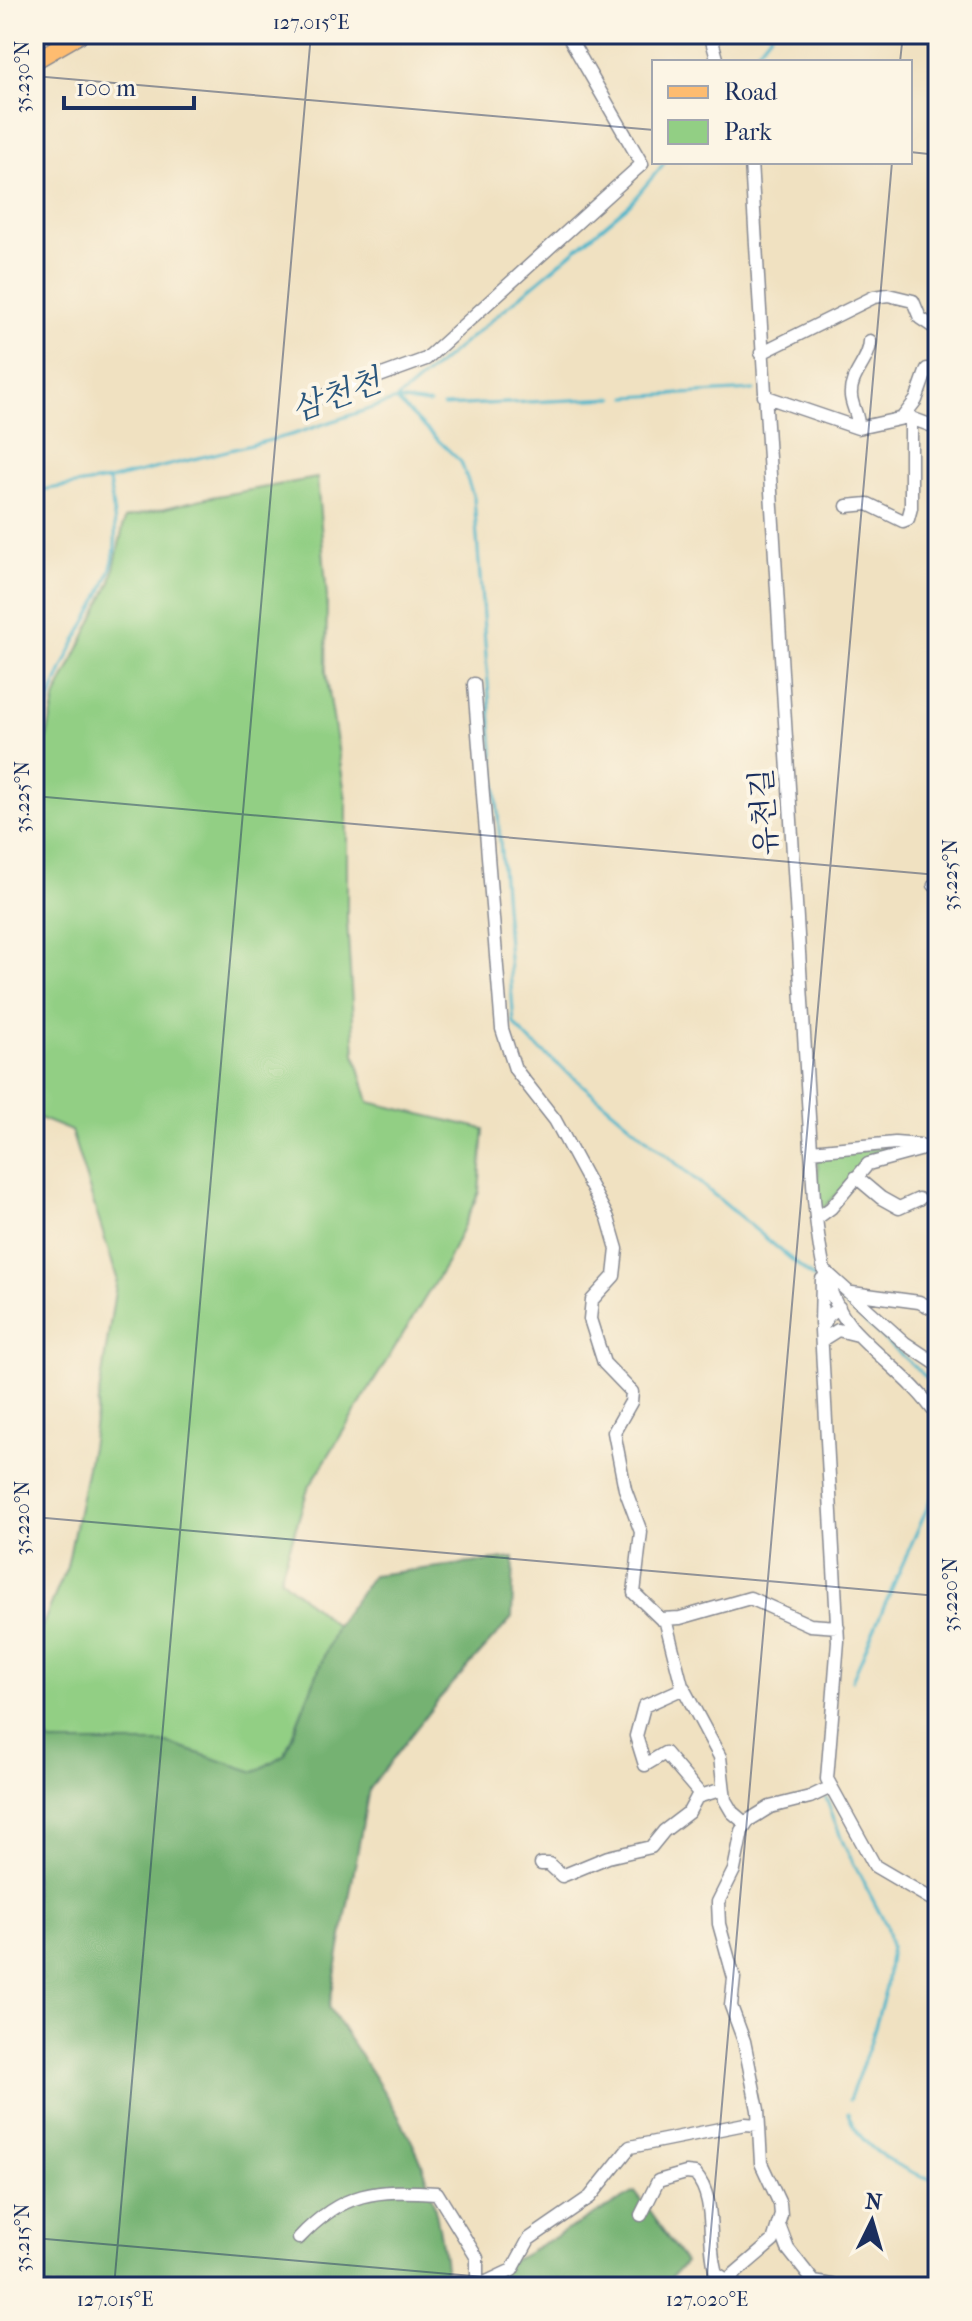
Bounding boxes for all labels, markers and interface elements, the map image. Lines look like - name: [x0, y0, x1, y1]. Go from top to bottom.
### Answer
- text: 127.015°E: [273, 11, 349, 34]
- text: 35.230°N: [11, 41, 34, 113]
- scale bar: [64, 60, 194, 110]
- legend: [652, 60, 912, 164]
- text: 100 m: [76, 74, 136, 102]
- text: Road: [724, 78, 778, 106]
- text: Park: [724, 118, 772, 146]
- water label: 삼천천: [286, 362, 388, 429]
- text: 35.225°N: [11, 761, 34, 833]
- street label: 유천길: [744, 767, 785, 857]
- text: 35.225°N: [939, 839, 962, 911]
- text: 35.220°N: [11, 1481, 34, 1555]
- text: 35.220°N: [939, 1558, 962, 1632]
- north arrow: [832, 2181, 912, 2261]
- text: N: [864, 2188, 883, 2216]
- text: 35.215°N: [11, 2203, 34, 2273]
- text: 127.015°E: [77, 2288, 153, 2311]
- text: 127.020°E: [666, 2288, 748, 2311]

